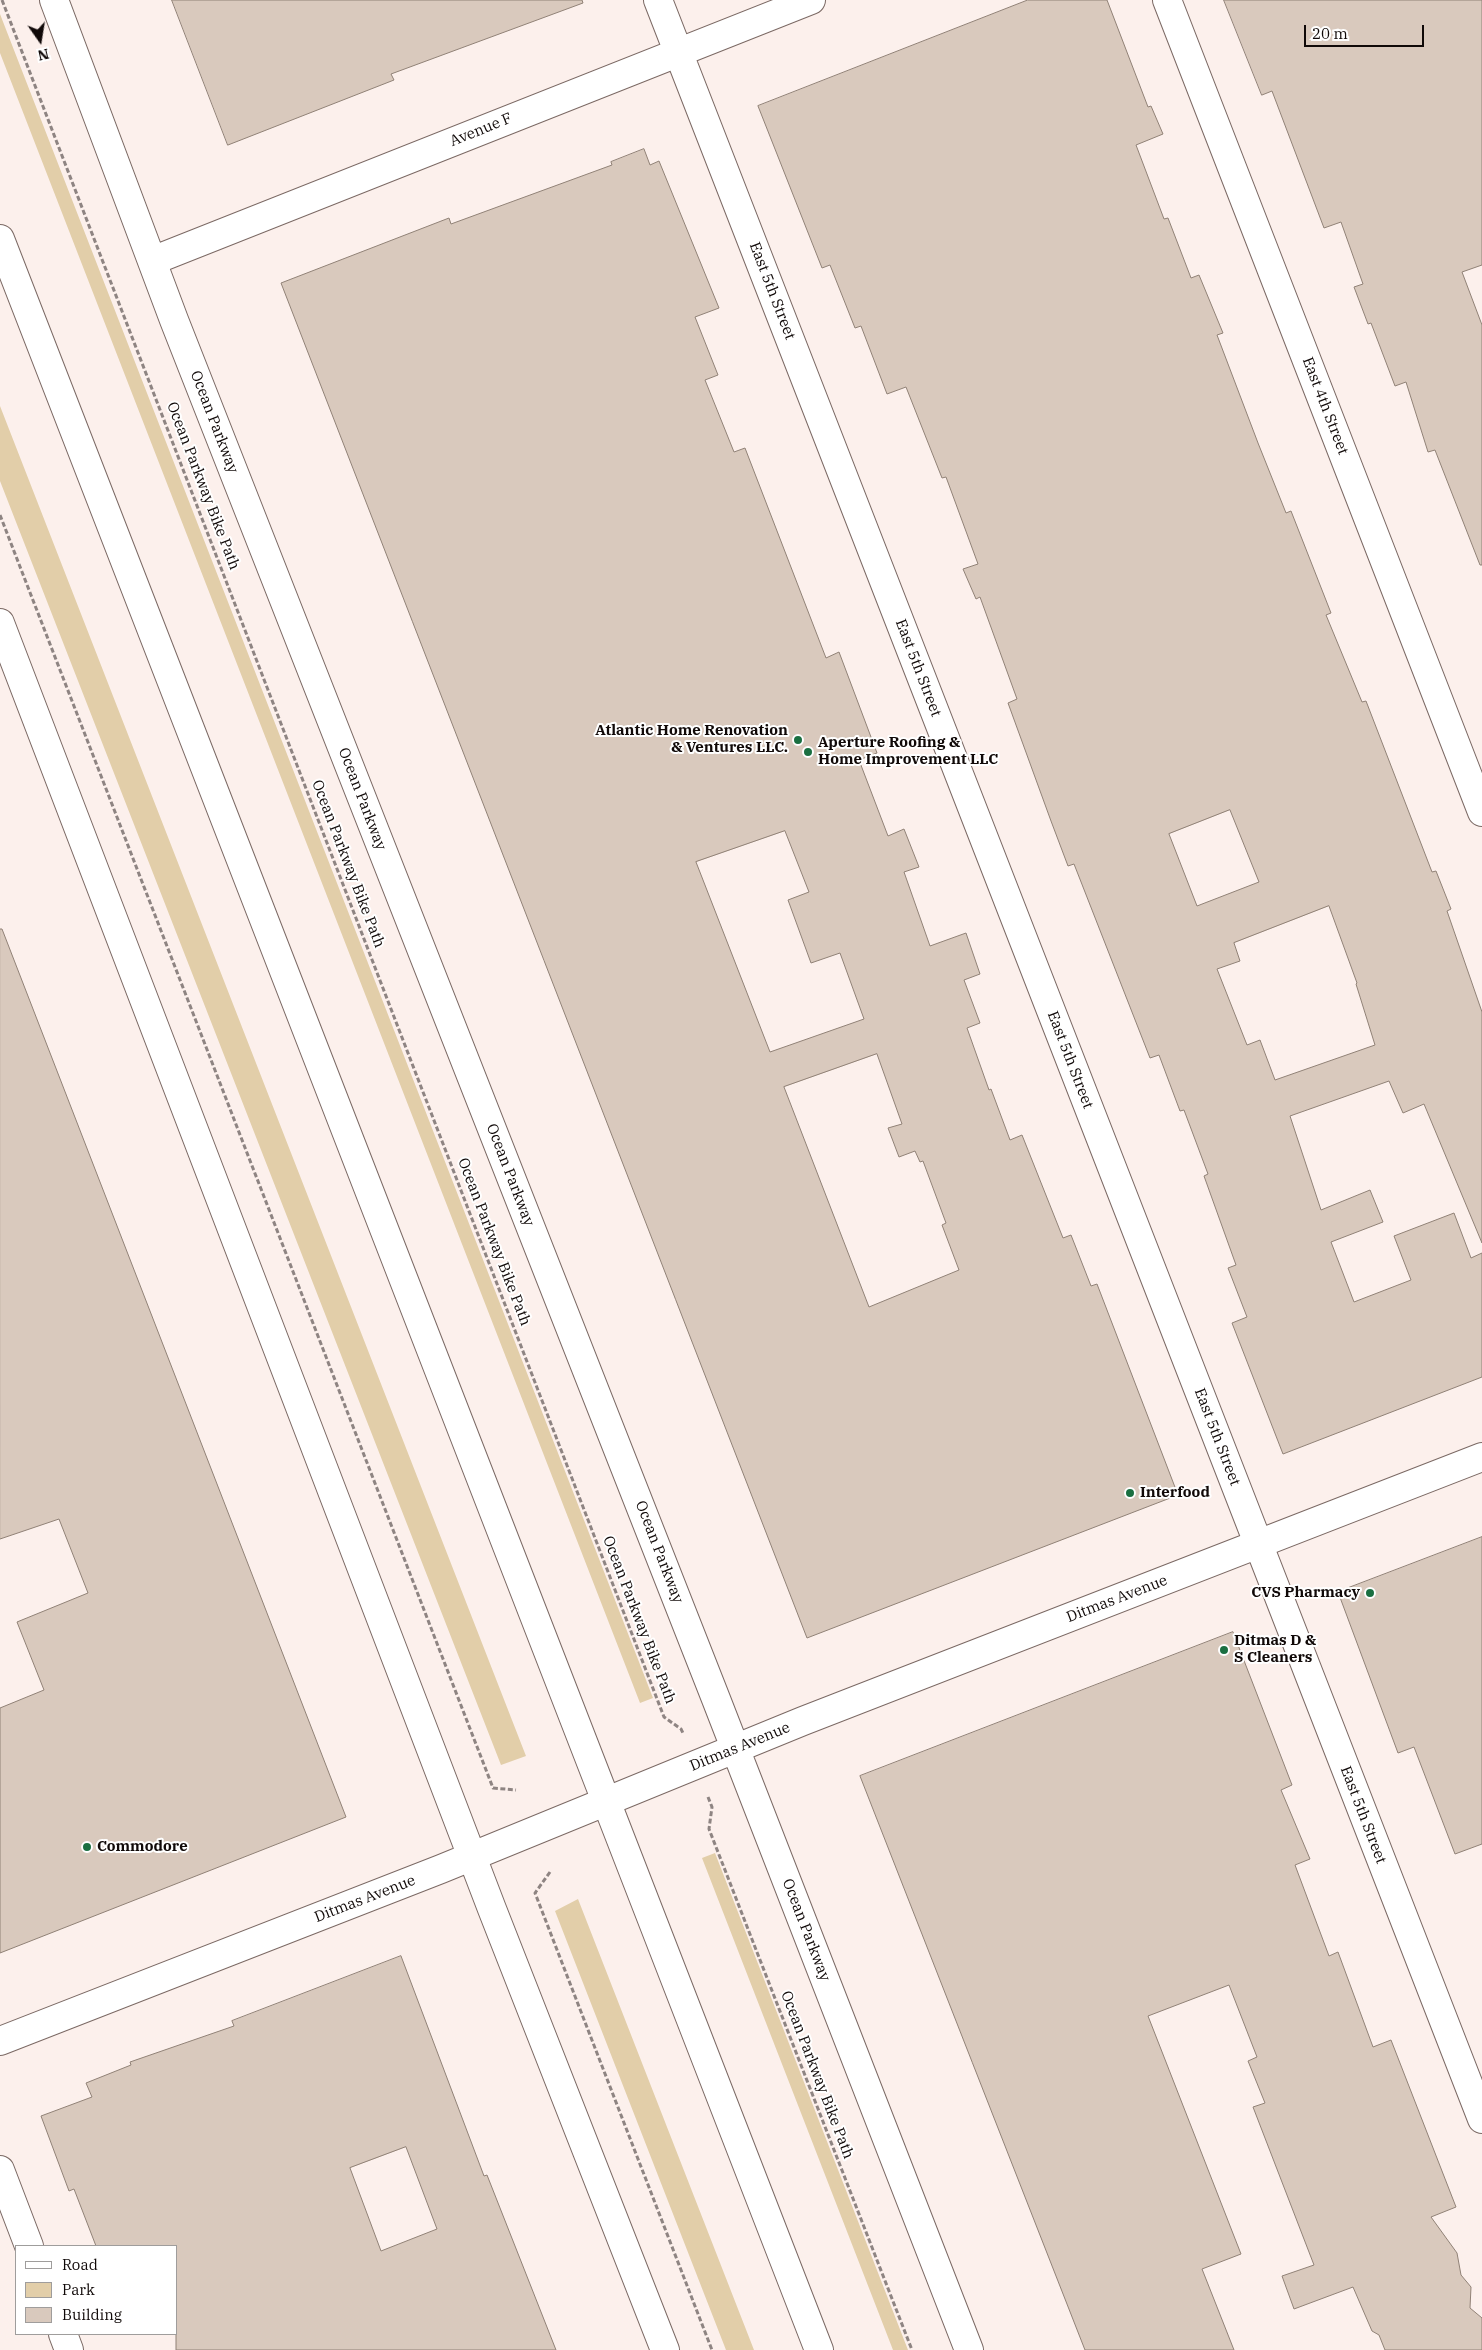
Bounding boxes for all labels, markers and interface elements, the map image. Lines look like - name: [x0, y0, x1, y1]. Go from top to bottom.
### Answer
- north arrow: [15, 15, 65, 65]
- scale bar: [1307, 15, 1427, 47]
- text: 20 m: [1312, 24, 1348, 43]
- text: N: [36, 45, 51, 65]
- street label: Avenue F: [447, 109, 515, 151]
- street label: East 5th Street: [745, 240, 799, 342]
- street label: East 4th Street: [1298, 355, 1352, 457]
- street label: Ocean Parkway: [186, 368, 242, 476]
- street label: Ocean Parkway Bike Path: [163, 400, 243, 572]
- street label: East 5th Street: [891, 617, 945, 719]
- place label: Atlantic Home Renovation & Ventures LLC.: [595, 722, 788, 757]
- marker: Atlantic Home Renovation & Ventures LLC.: [792, 734, 804, 746]
- place label: Aperture Roofing & Home Improvement LLC: [818, 734, 998, 769]
- street label: Ocean Parkway: [334, 745, 390, 853]
- marker: Aperture Roofing & Home Improvement LLC: [802, 746, 814, 758]
- street label: Ocean Parkway Bike Path: [308, 778, 388, 950]
- street label: East 5th Street: [1043, 1009, 1097, 1111]
- street label: Ocean Parkway: [482, 1121, 538, 1229]
- street label: Ocean Parkway Bike Path: [454, 1156, 534, 1328]
- street label: East 5th Street: [1190, 1386, 1244, 1488]
- place label: Interfood: [1140, 1484, 1210, 1502]
- marker: Interfood: [1124, 1487, 1136, 1499]
- street label: Ocean Parkway: [631, 1498, 687, 1606]
- street label: Ocean Parkway Bike Path: [599, 1534, 679, 1706]
- street label: Ditmas Avenue: [1064, 1571, 1170, 1627]
- place label: CVS Pharmacy: [1251, 1584, 1360, 1602]
- marker: CVS Pharmacy: [1364, 1587, 1376, 1599]
- place label: Ditmas D & S Cleaners: [1234, 1632, 1316, 1667]
- marker: Ditmas D & S Cleaners: [1218, 1644, 1230, 1656]
- street label: Ditmas Avenue: [687, 1719, 793, 1775]
- street label: East 5th Street: [1336, 1764, 1390, 1866]
- place label: Commodore: [97, 1838, 188, 1856]
- marker: Commodore: [81, 1841, 93, 1853]
- street label: Ditmas Avenue: [312, 1871, 418, 1927]
- street label: Ocean Parkway: [778, 1876, 834, 1984]
- street label: Ocean Parkway Bike Path: [777, 1989, 857, 2161]
- legend: [15, 2245, 178, 2335]
- text: Road: [62, 2255, 98, 2274]
- text: Park: [62, 2280, 95, 2299]
- text: Building: [62, 2305, 122, 2324]

